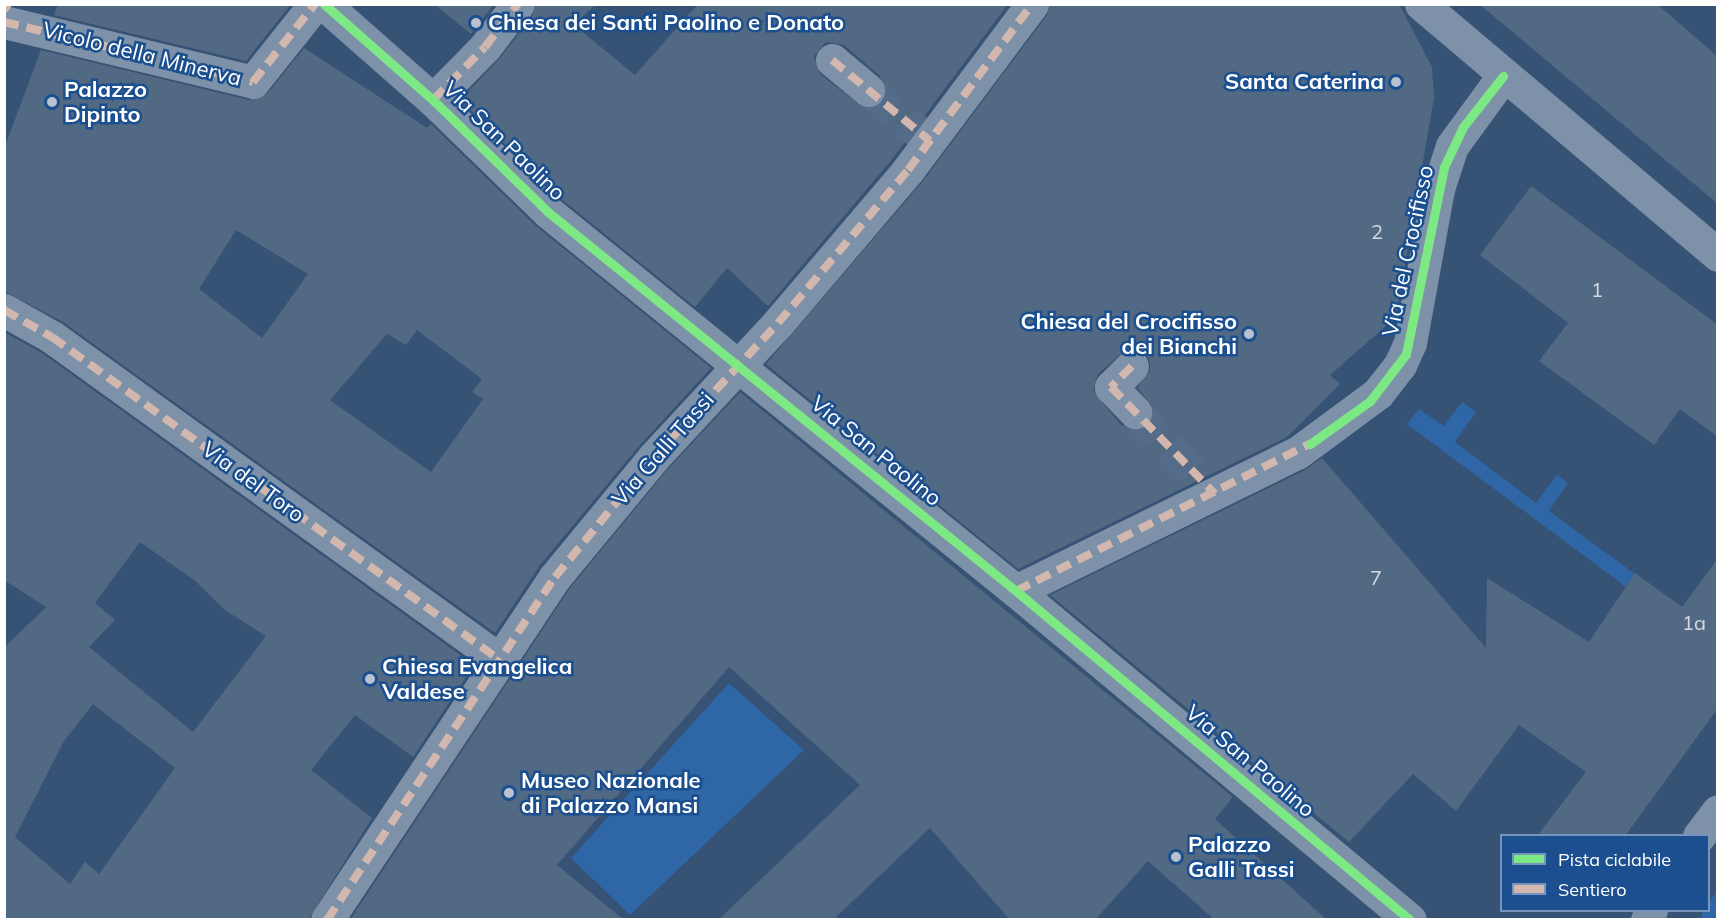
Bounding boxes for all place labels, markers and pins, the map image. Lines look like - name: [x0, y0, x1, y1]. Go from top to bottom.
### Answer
- place label: Chiesa dei Santi Paolino e Donato: [488, 10, 844, 36]
- marker: Chiesa dei Santi Paolino e Donato: [469, 16, 483, 30]
- place label: Santa Caterina: [1225, 69, 1384, 95]
- marker: Santa Caterina: [1389, 75, 1403, 89]
- place label: Palazzo Dipinto: [64, 76, 147, 128]
- marker: Palazzo Dipinto: [45, 95, 59, 109]
- place label: Chiesa del Crocifisso dei Bianchi: [1020, 308, 1237, 360]
- marker: Chiesa del Crocifisso dei Bianchi: [1242, 327, 1256, 341]
- place label: Chiesa Evangelica Valdese: [382, 653, 572, 704]
- marker: Chiesa Evangelica Valdese: [363, 672, 377, 686]
- place label: Museo Nazionale di Palazzo Mansi: [521, 767, 701, 818]
- marker: Museo Nazionale di Palazzo Mansi: [502, 786, 516, 800]
- place label: Palazzo Galli Tassi: [1188, 831, 1295, 882]
- marker: Palazzo Galli Tassi: [1169, 850, 1183, 864]

